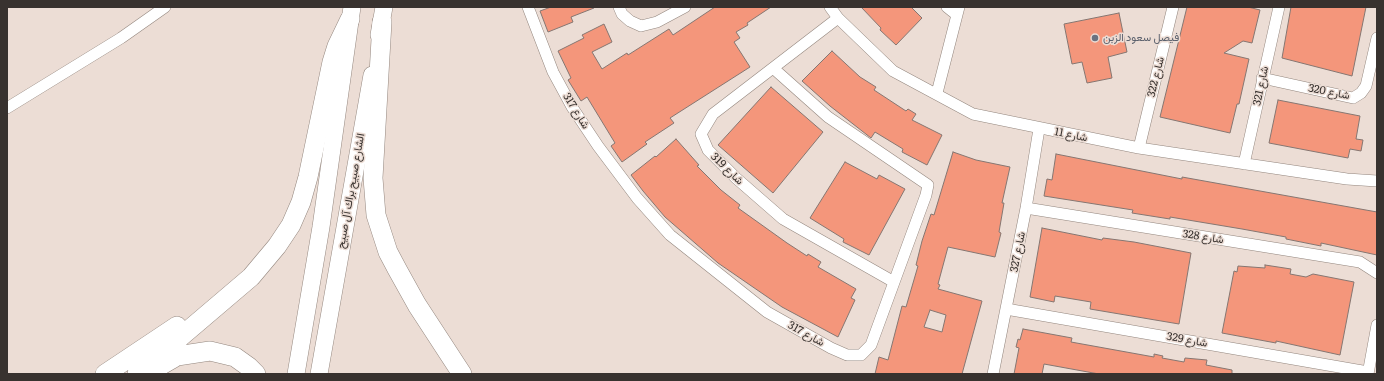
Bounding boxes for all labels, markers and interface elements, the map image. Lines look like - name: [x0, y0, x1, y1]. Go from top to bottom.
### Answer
- place label: فيصل سعود الزبن: [1103, 31, 1179, 45]
- marker: فيصل سعود الزبن: [1090, 33, 1100, 43]
- street label: شارع 322: [1145, 55, 1167, 99]
- street label: شارع 321: [1250, 65, 1272, 107]
- street label: شارع 320: [1307, 82, 1351, 102]
- street label: شارع 317: [560, 91, 592, 131]
- street label: شارع 11: [1053, 125, 1089, 145]
- street label: الشارع صبيح براك آل صبيح: [334, 132, 368, 250]
- street label: شارع 319: [708, 150, 746, 188]
- street label: شارع 328: [1181, 227, 1225, 247]
- street label: شارع 327: [1008, 231, 1028, 273]
- street label: شارع 317: [785, 319, 827, 349]
- street label: شارع 329: [1166, 330, 1208, 350]

